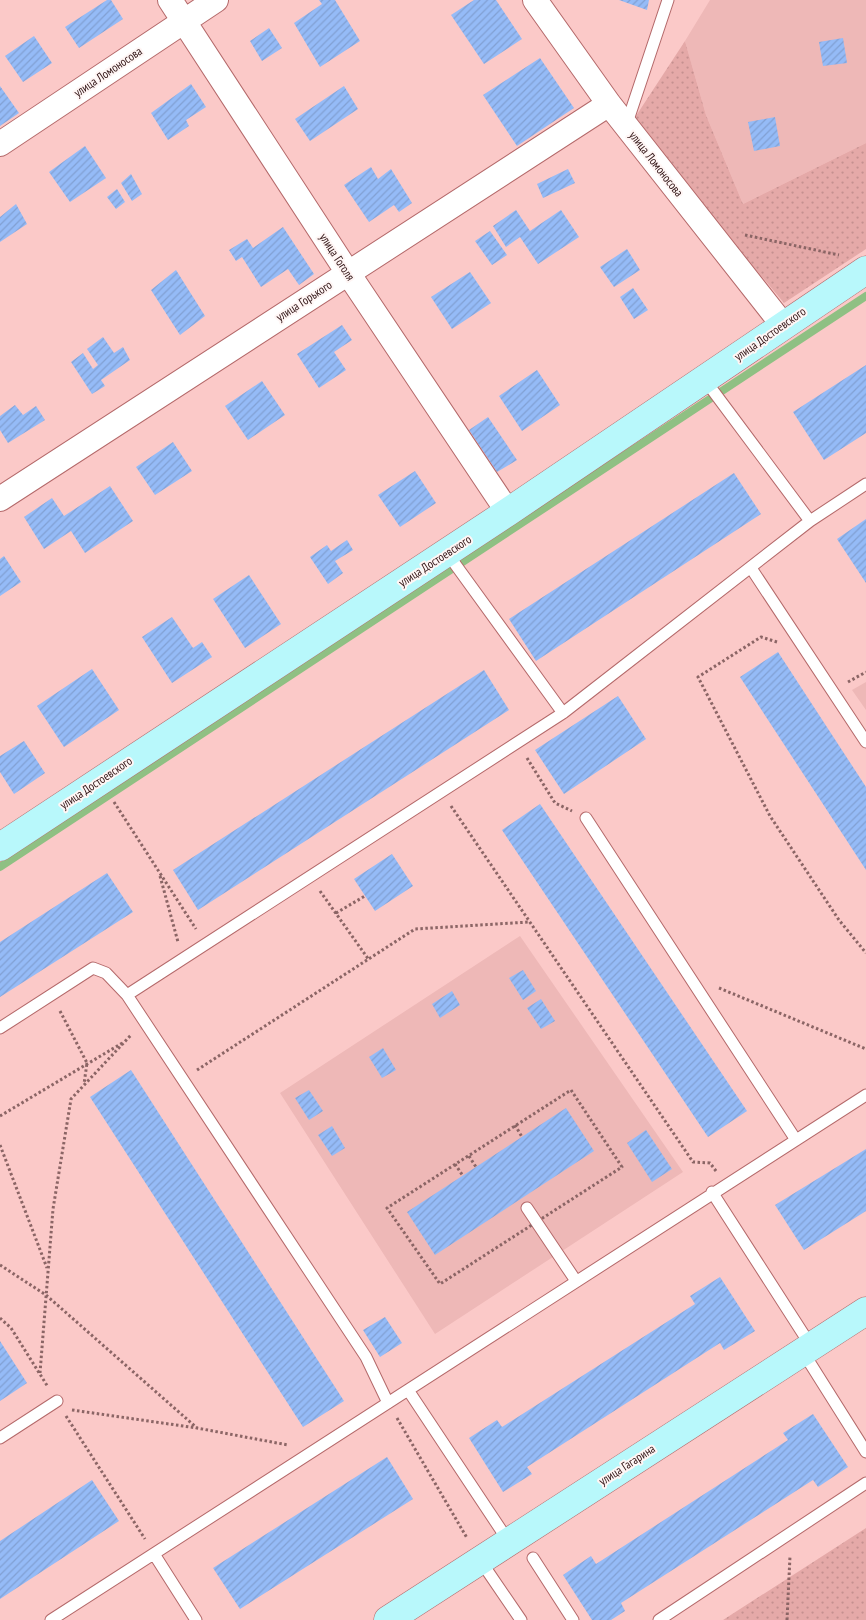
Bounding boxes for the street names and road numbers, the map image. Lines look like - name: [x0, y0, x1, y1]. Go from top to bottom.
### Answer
- street label: улица Ломоносова: [71, 43, 145, 100]
- street label: улица Ломоносова: [626, 128, 687, 200]
- street label: улица Гоголя: [317, 230, 359, 284]
- street label: улица Горького: [273, 277, 334, 324]
- street label: улица Достоевского: [731, 303, 808, 364]
- street label: улица Достоевского: [395, 531, 474, 590]
- street label: улица Достоевского: [57, 753, 135, 812]
- street label: улица Гагарина: [596, 1441, 658, 1488]

